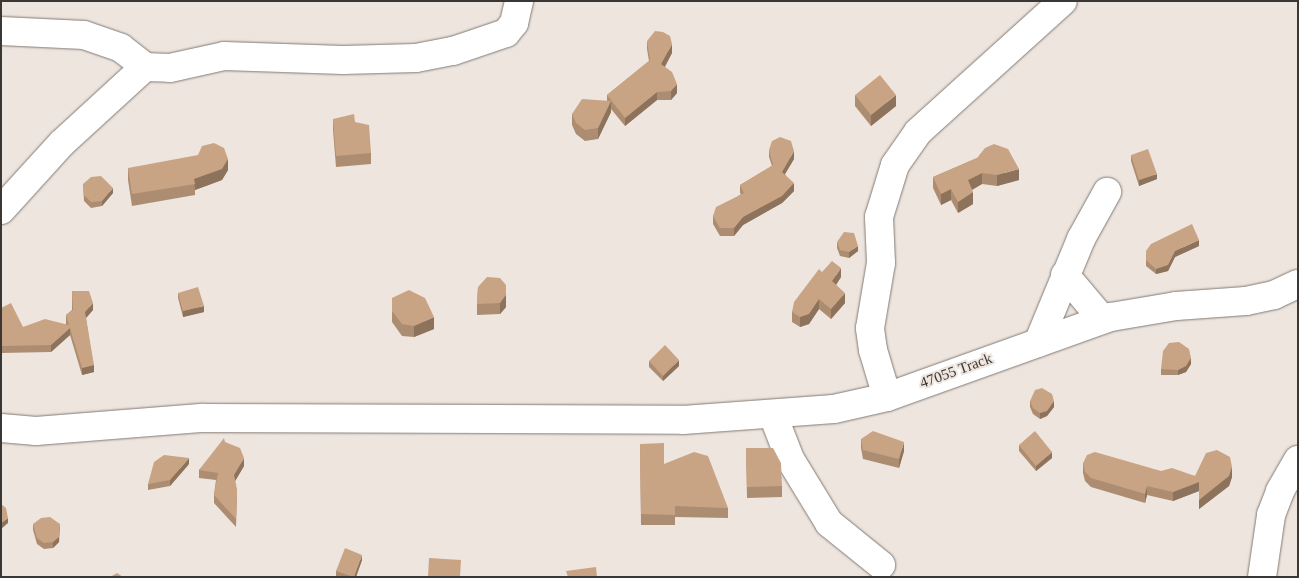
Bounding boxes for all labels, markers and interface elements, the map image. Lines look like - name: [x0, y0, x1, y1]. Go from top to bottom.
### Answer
- street label: 47055 Track: [917, 350, 995, 392]

